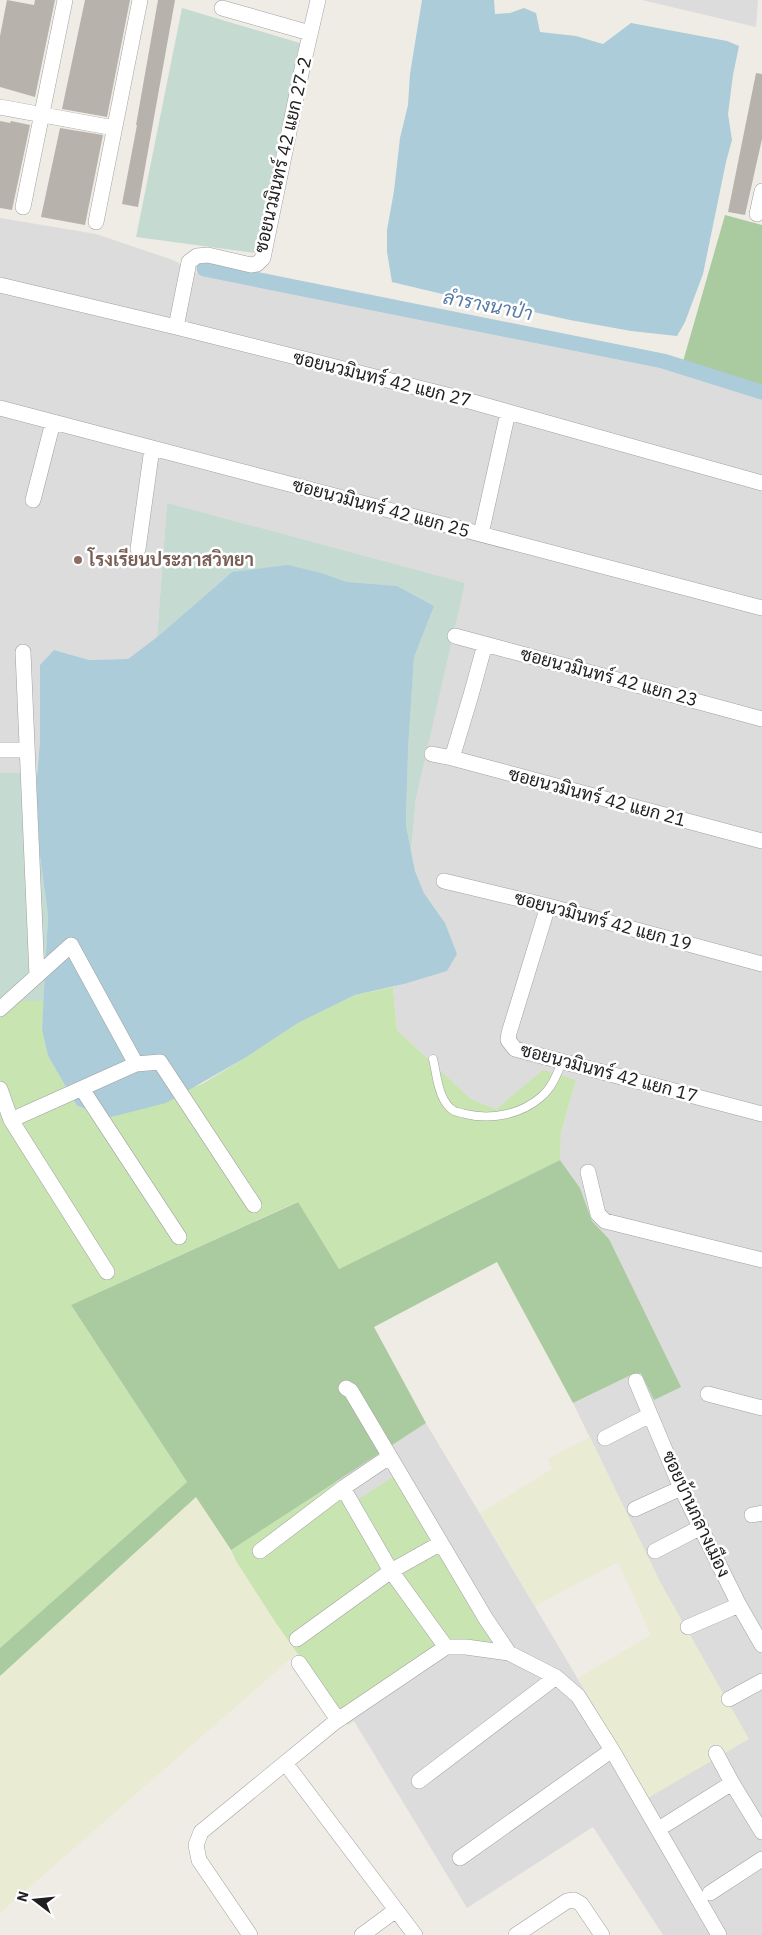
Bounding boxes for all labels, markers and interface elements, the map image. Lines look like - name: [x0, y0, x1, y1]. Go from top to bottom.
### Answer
- street label: ซอยนวมินทร์ 42 แยก 27-2: [248, 54, 316, 255]
- water label: ลำรางนาป่า: [441, 285, 535, 325]
- street label: ซอยนวมินทร์ 42 แยก 27: [291, 344, 474, 412]
- street label: ซอยนวมินทร์ 42 แยก 25: [290, 472, 473, 542]
- place label: โรงเรียนประภาสวิทยา: [87, 547, 254, 571]
- marker: โรงเรียนประภาสวิทยา: [72, 554, 84, 566]
- street label: ซอยนวมินทร์ 42 แยก 23: [518, 641, 701, 711]
- street label: ซอยนวมินทร์ 42 แยก 21: [506, 761, 689, 831]
- street label: ซอยนวมินทร์ 42 แยก 19: [512, 885, 695, 955]
- street label: ซอยนวมินทร์ 42 แยก 17: [518, 1037, 701, 1107]
- street label: ซอยบ้านกลางเมือง: [657, 1447, 736, 1581]
- north arrow: [10, 1875, 60, 1925]
- text: N: [12, 1889, 33, 1904]

